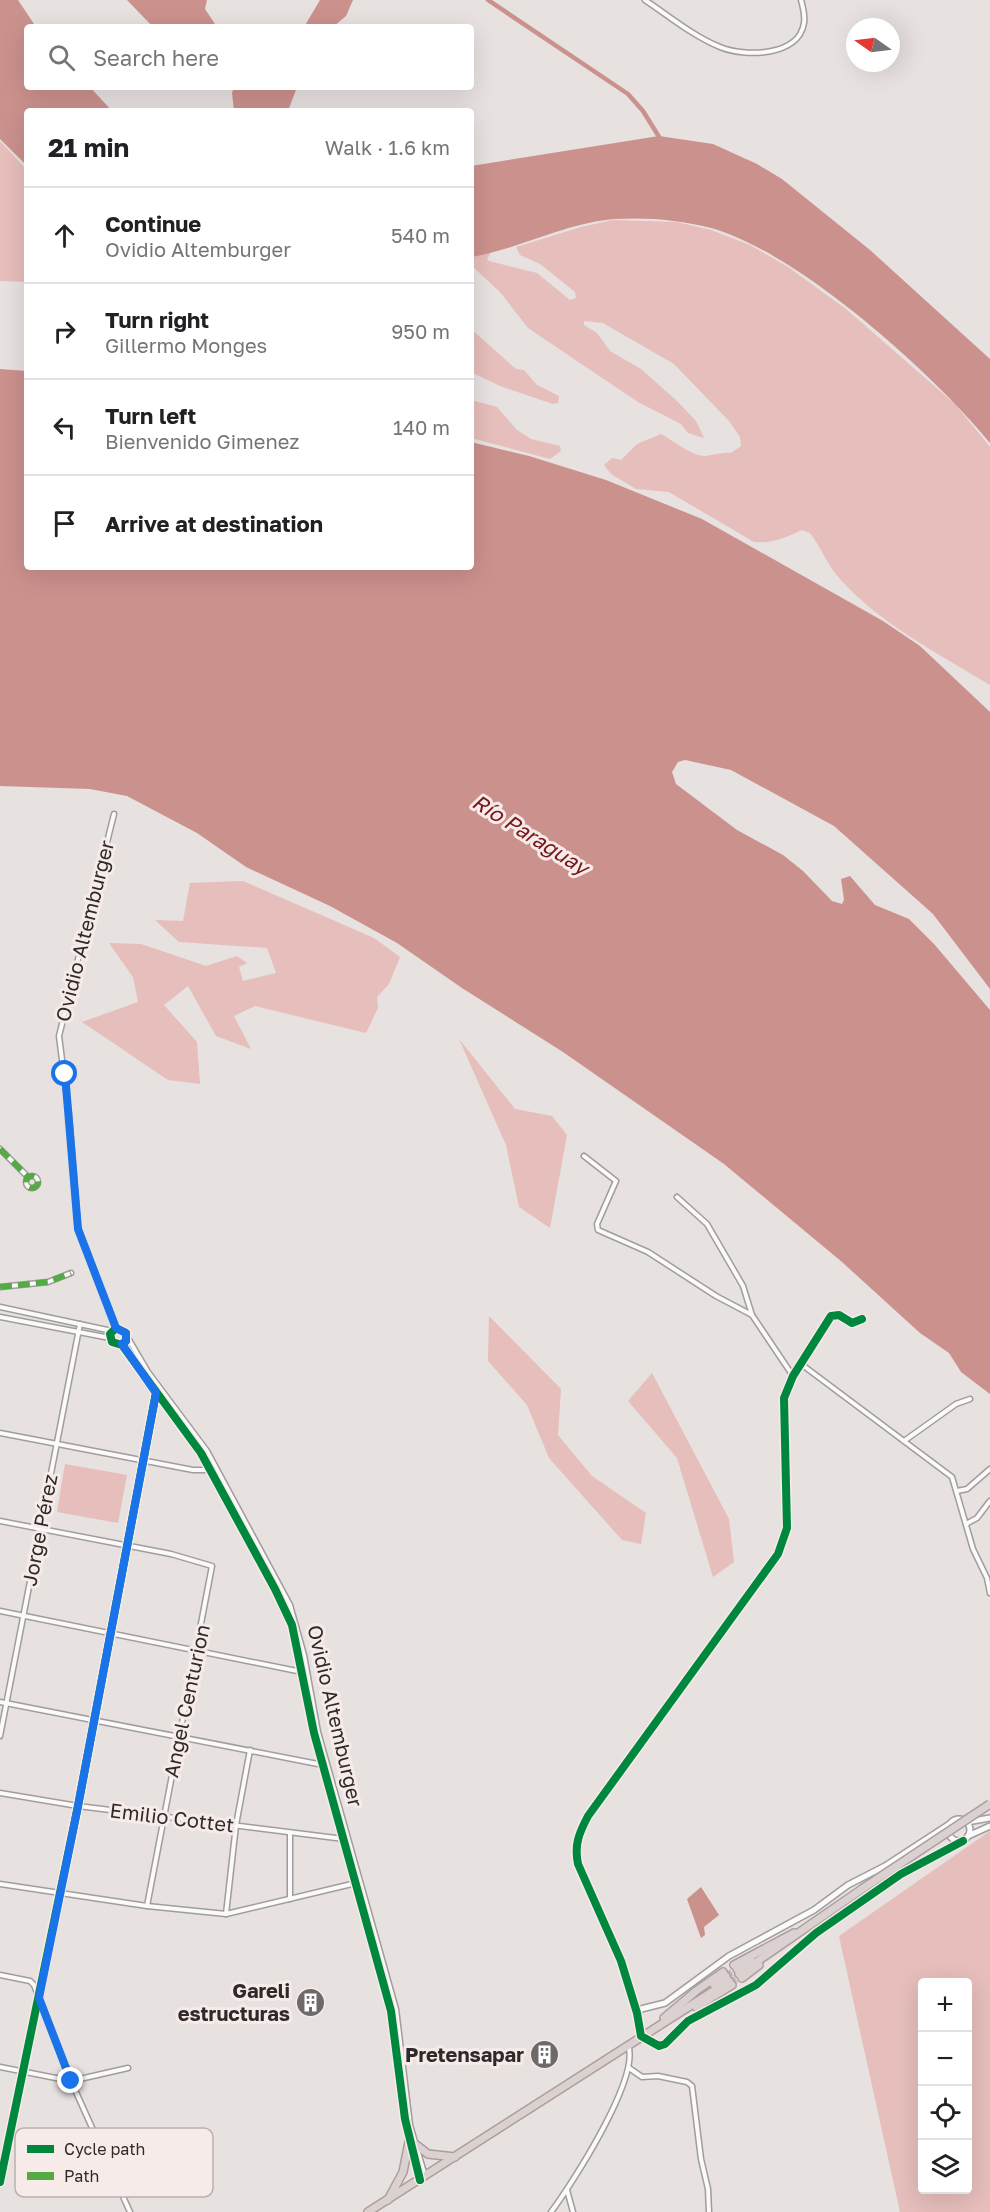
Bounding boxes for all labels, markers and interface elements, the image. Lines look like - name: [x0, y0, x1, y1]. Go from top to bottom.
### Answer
- north arrow: [846, 18, 900, 72]
- search box: [24, 24, 474, 90]
- icon: search: [45, 41, 78, 74]
- text: Search here: [93, 44, 219, 71]
- text: 21 min: [48, 132, 129, 163]
- text: Walk · 1.6 km: [325, 135, 450, 159]
- text: Continue: [105, 210, 201, 237]
- icon: ahead: [48, 219, 81, 252]
- text: 540 m: [391, 223, 450, 247]
- text: Ovidio Altemburger: [105, 237, 291, 261]
- text: Turn right: [105, 306, 209, 333]
- icon: right: [48, 315, 81, 348]
- text: 950 m: [391, 319, 450, 343]
- text: Gillermo Monges: [105, 333, 267, 357]
- text: Turn left: [105, 402, 196, 429]
- icon: left: [48, 411, 81, 444]
- text: 140 m: [393, 415, 450, 439]
- text: Bienvenido Gimenez: [105, 429, 299, 453]
- icon: arrive: [48, 507, 81, 540]
- text: Arrive at destination: [105, 510, 323, 537]
- water label: Río Paraguay: [468, 788, 596, 882]
- street label: Ovidio Altemburger: [50, 837, 118, 1024]
- route start: [51, 1060, 77, 1086]
- street label: Jorge Pérez: [16, 1472, 62, 1588]
- street label: Angel Centurion: [158, 1622, 214, 1780]
- street label: Ovidio Altemburger: [303, 1622, 369, 1809]
- street label: Emilio Cottet: [109, 1797, 236, 1837]
- place label: Gareli estructuras: [178, 1978, 290, 2025]
- map controls: [918, 1978, 972, 2194]
- button: +: [918, 1978, 972, 2032]
- building icon: Gareli estructuras: [295, 1987, 327, 2019]
- button: −: [918, 2032, 972, 2086]
- building icon: Pretensapar: [529, 2039, 561, 2071]
- place label: Pretensapar: [405, 2042, 524, 2066]
- route end: [57, 2067, 83, 2093]
- button: locate: [918, 2086, 972, 2140]
- legend: [15, 2128, 213, 2197]
- text: Cycle path: [64, 2139, 145, 2159]
- button: layers: [918, 2140, 972, 2194]
- text: Path: [64, 2166, 99, 2186]

